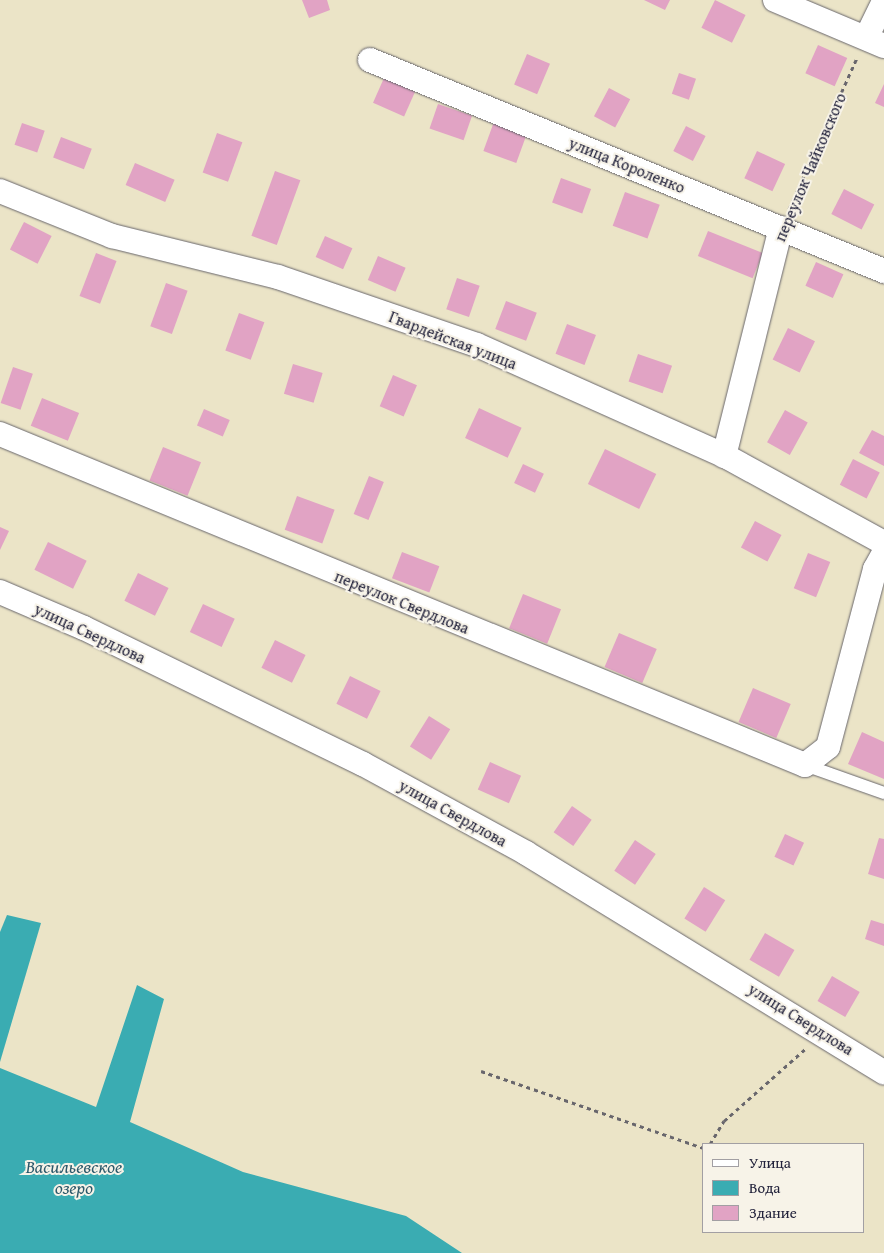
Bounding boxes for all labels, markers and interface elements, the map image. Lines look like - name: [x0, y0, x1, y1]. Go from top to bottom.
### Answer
- street label: переулок Чайковского: [770, 90, 850, 244]
- street label: улица Короленко: [566, 133, 688, 197]
- street label: Гвардейская улица: [386, 307, 520, 373]
- street label: переулок Свердлова: [332, 566, 472, 638]
- street label: улица Свердлова: [31, 599, 149, 667]
- street label: улица Свердлова: [396, 775, 510, 851]
- street label: улица Свердлова: [745, 979, 857, 1059]
- legend: [702, 1143, 864, 1233]
- text: Улица: [749, 1152, 791, 1173]
- water label: Васильевское озеро: [26, 1157, 122, 1200]
- text: Вода: [749, 1177, 780, 1198]
- text: Здание: [749, 1202, 797, 1223]

